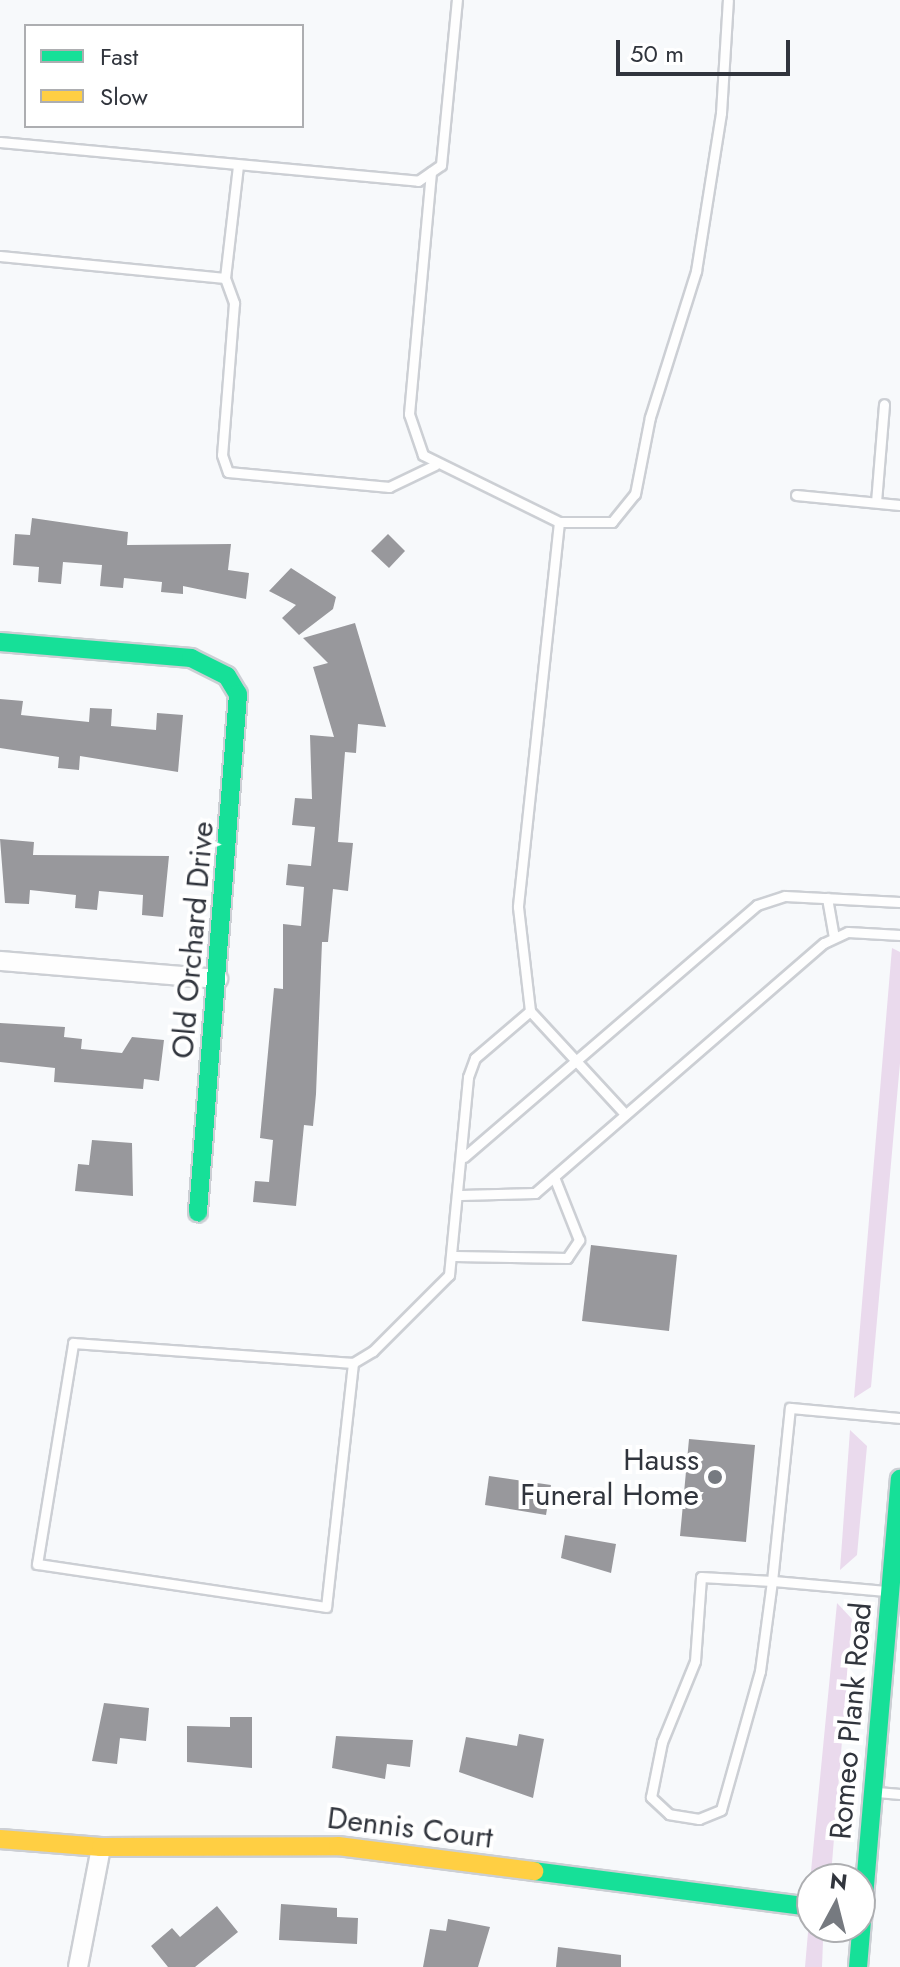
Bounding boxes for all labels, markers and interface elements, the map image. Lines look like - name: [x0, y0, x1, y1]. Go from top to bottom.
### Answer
- legend: [24, 24, 304, 128]
- scale bar: [620, 24, 794, 74]
- text: 50 m: [630, 36, 684, 71]
- text: Fast: [100, 39, 138, 74]
- text: Slow: [100, 79, 148, 114]
- street label: Old Orchard Drive: [165, 820, 221, 1060]
- place label: Hauss Funeral Home: [520, 1442, 699, 1512]
- marker: Hauss Funeral Home: [706, 1468, 724, 1486]
- street label: Romeo Plank Road: [823, 1601, 879, 1841]
- street label: Dennis Court: [325, 1800, 495, 1856]
- north arrow: [796, 1863, 876, 1943]
- text: N: [828, 1864, 849, 1898]

